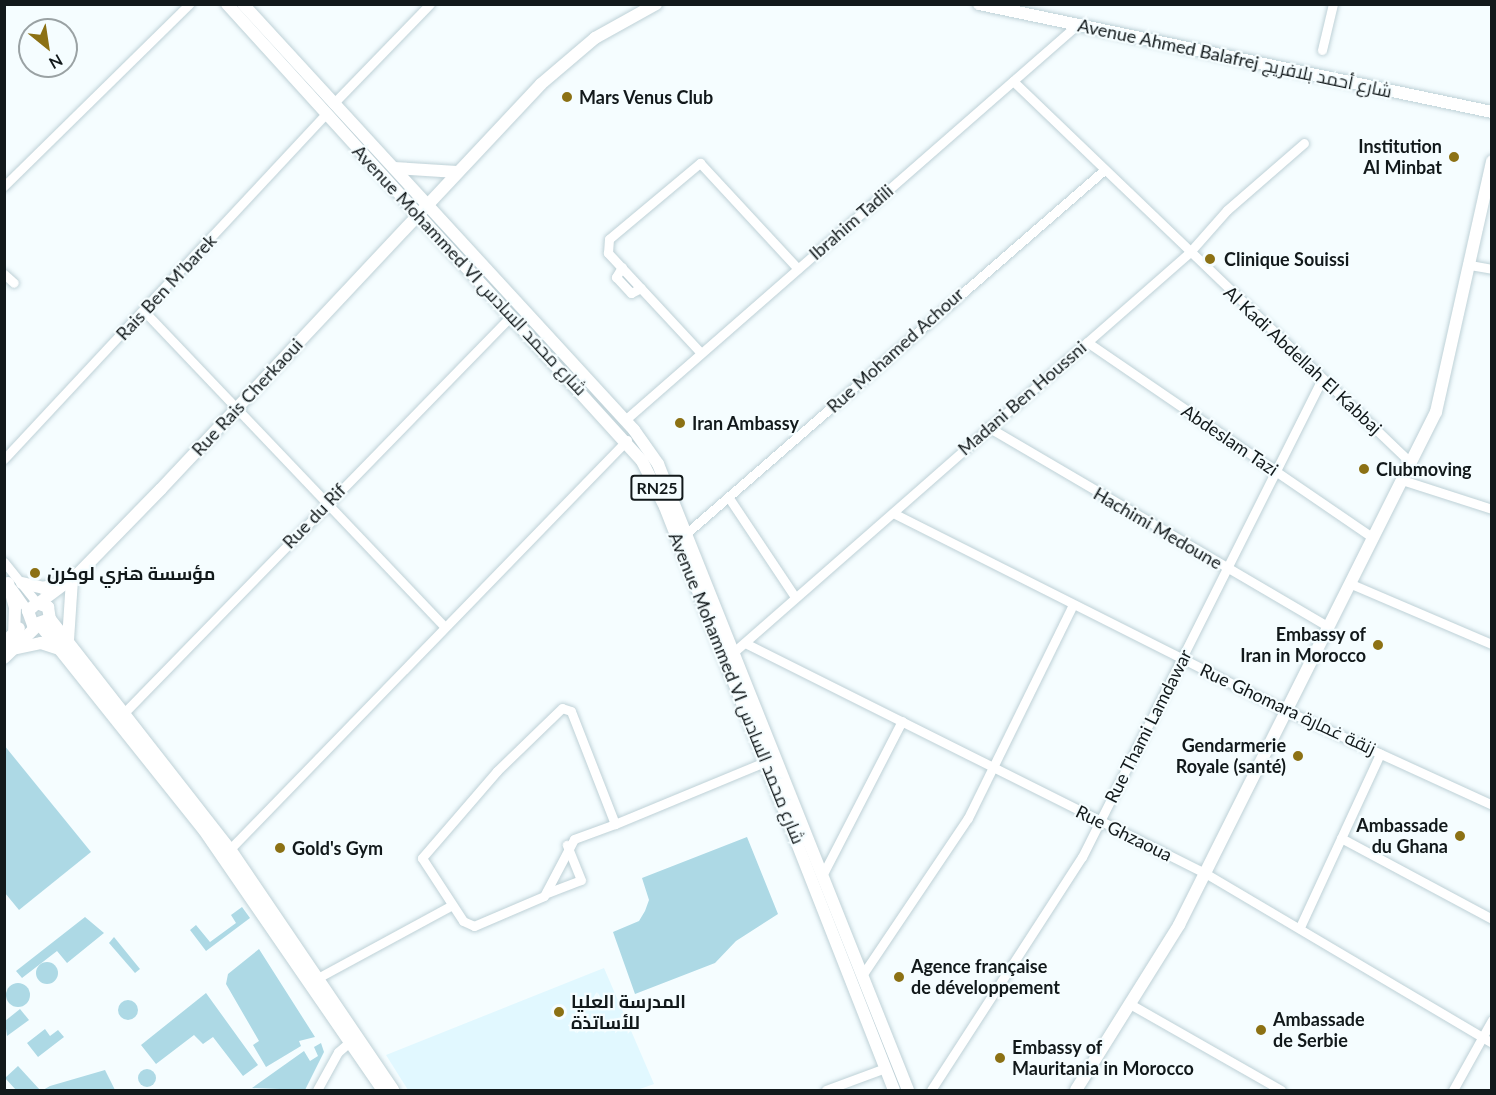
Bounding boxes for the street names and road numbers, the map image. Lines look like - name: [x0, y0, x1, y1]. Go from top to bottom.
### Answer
- street label: Avenue Ahmed Balafrej شارع أحمد بلافريج: [1076, 14, 1394, 102]
- street label: Avenue Mohammed VI شارع محمد السادس: [348, 140, 592, 400]
- street label: Ibrahim Tadili: [804, 180, 898, 264]
- street label: Rais Ben M’barek: [111, 230, 221, 344]
- street label: Al Kadi Abdellah El Kabbaj: [1220, 281, 1386, 439]
- street label: Rue Mohamed Achour: [822, 283, 968, 417]
- street label: Rue Rais Cherkaoui: [187, 334, 307, 460]
- street label: Madani Ben Houssni: [954, 336, 1090, 460]
- street label: Abdeslam Tazi: [1177, 400, 1283, 480]
- road number: RN25: [630, 475, 684, 501]
- street label: Rue du Rif: [278, 479, 350, 553]
- street label: Hachimi Medoune: [1090, 482, 1226, 574]
- street label: Avenue Mohammed VI شارع محمد السادس: [664, 529, 810, 847]
- street label: Rue Thami Lamdawar: [1100, 645, 1196, 807]
- street label: Rue Ghomara زنقة غمارة: [1197, 659, 1379, 759]
- street label: Rue Ghzaoua: [1072, 800, 1176, 866]

